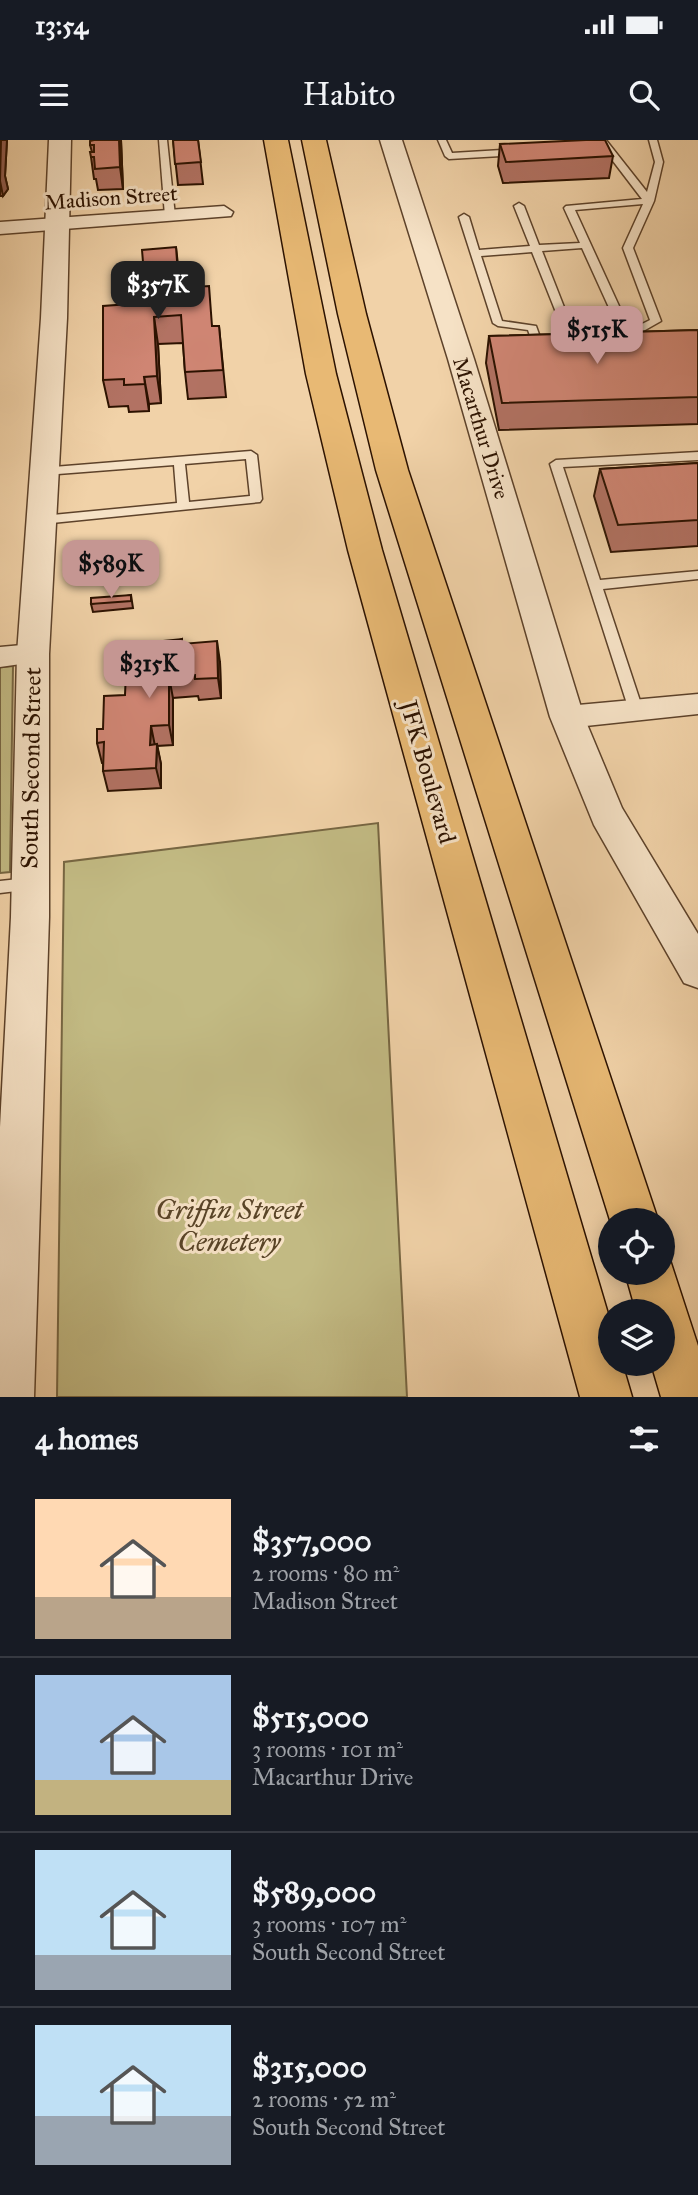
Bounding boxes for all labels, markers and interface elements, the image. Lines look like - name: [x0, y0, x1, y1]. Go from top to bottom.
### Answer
- text: 13:54: [35, 9, 88, 41]
- text: Habito: [303, 75, 395, 114]
- icon: menu: [35, 76, 73, 114]
- icon: search: [625, 76, 663, 114]
- street label: Madison Street: [44, 180, 179, 216]
- pin: $357K: [109, 262, 207, 321]
- text: $357K: [127, 270, 189, 298]
- pin: $515K: [548, 306, 646, 366]
- text: $515K: [567, 315, 627, 343]
- street label: Macarthur Drive: [447, 354, 515, 502]
- pin: $589K: [62, 540, 160, 600]
- text: $589K: [78, 549, 144, 577]
- pin: $315K: [100, 640, 198, 700]
- text: $315K: [120, 649, 178, 677]
- street label: South Second Street: [14, 666, 48, 869]
- street label: JFK Boulevard: [392, 694, 463, 847]
- park label: Griffin Street Cemetery: [155, 1192, 305, 1259]
- map controls: [598, 1208, 675, 1376]
- button: locate: [598, 1208, 675, 1285]
- button: layers: [598, 1299, 675, 1376]
- icon: filters: [625, 1420, 663, 1458]
- text: 4 homes: [35, 1421, 139, 1457]
- text: $357,000: [252, 1523, 372, 1559]
- icon: home: [91, 1527, 175, 1611]
- text: 2 rooms · 80 m²: [252, 1559, 399, 1587]
- text: Madison Street: [252, 1587, 398, 1615]
- text: $515,000: [252, 1699, 369, 1735]
- icon: home: [91, 1703, 175, 1787]
- text: 3 rooms · 101 m²: [252, 1735, 403, 1763]
- text: Macarthur Drive: [252, 1763, 413, 1791]
- text: $589,000: [252, 1874, 376, 1910]
- icon: home: [91, 1878, 175, 1962]
- text: 3 rooms · 107 m²: [252, 1910, 406, 1938]
- text: South Second Street: [252, 1938, 446, 1966]
- text: $315,000: [252, 2049, 367, 2085]
- icon: home: [91, 2053, 175, 2137]
- text: 2 rooms · 52 m²: [252, 2085, 396, 2113]
- text: South Second Street: [252, 2113, 446, 2141]

